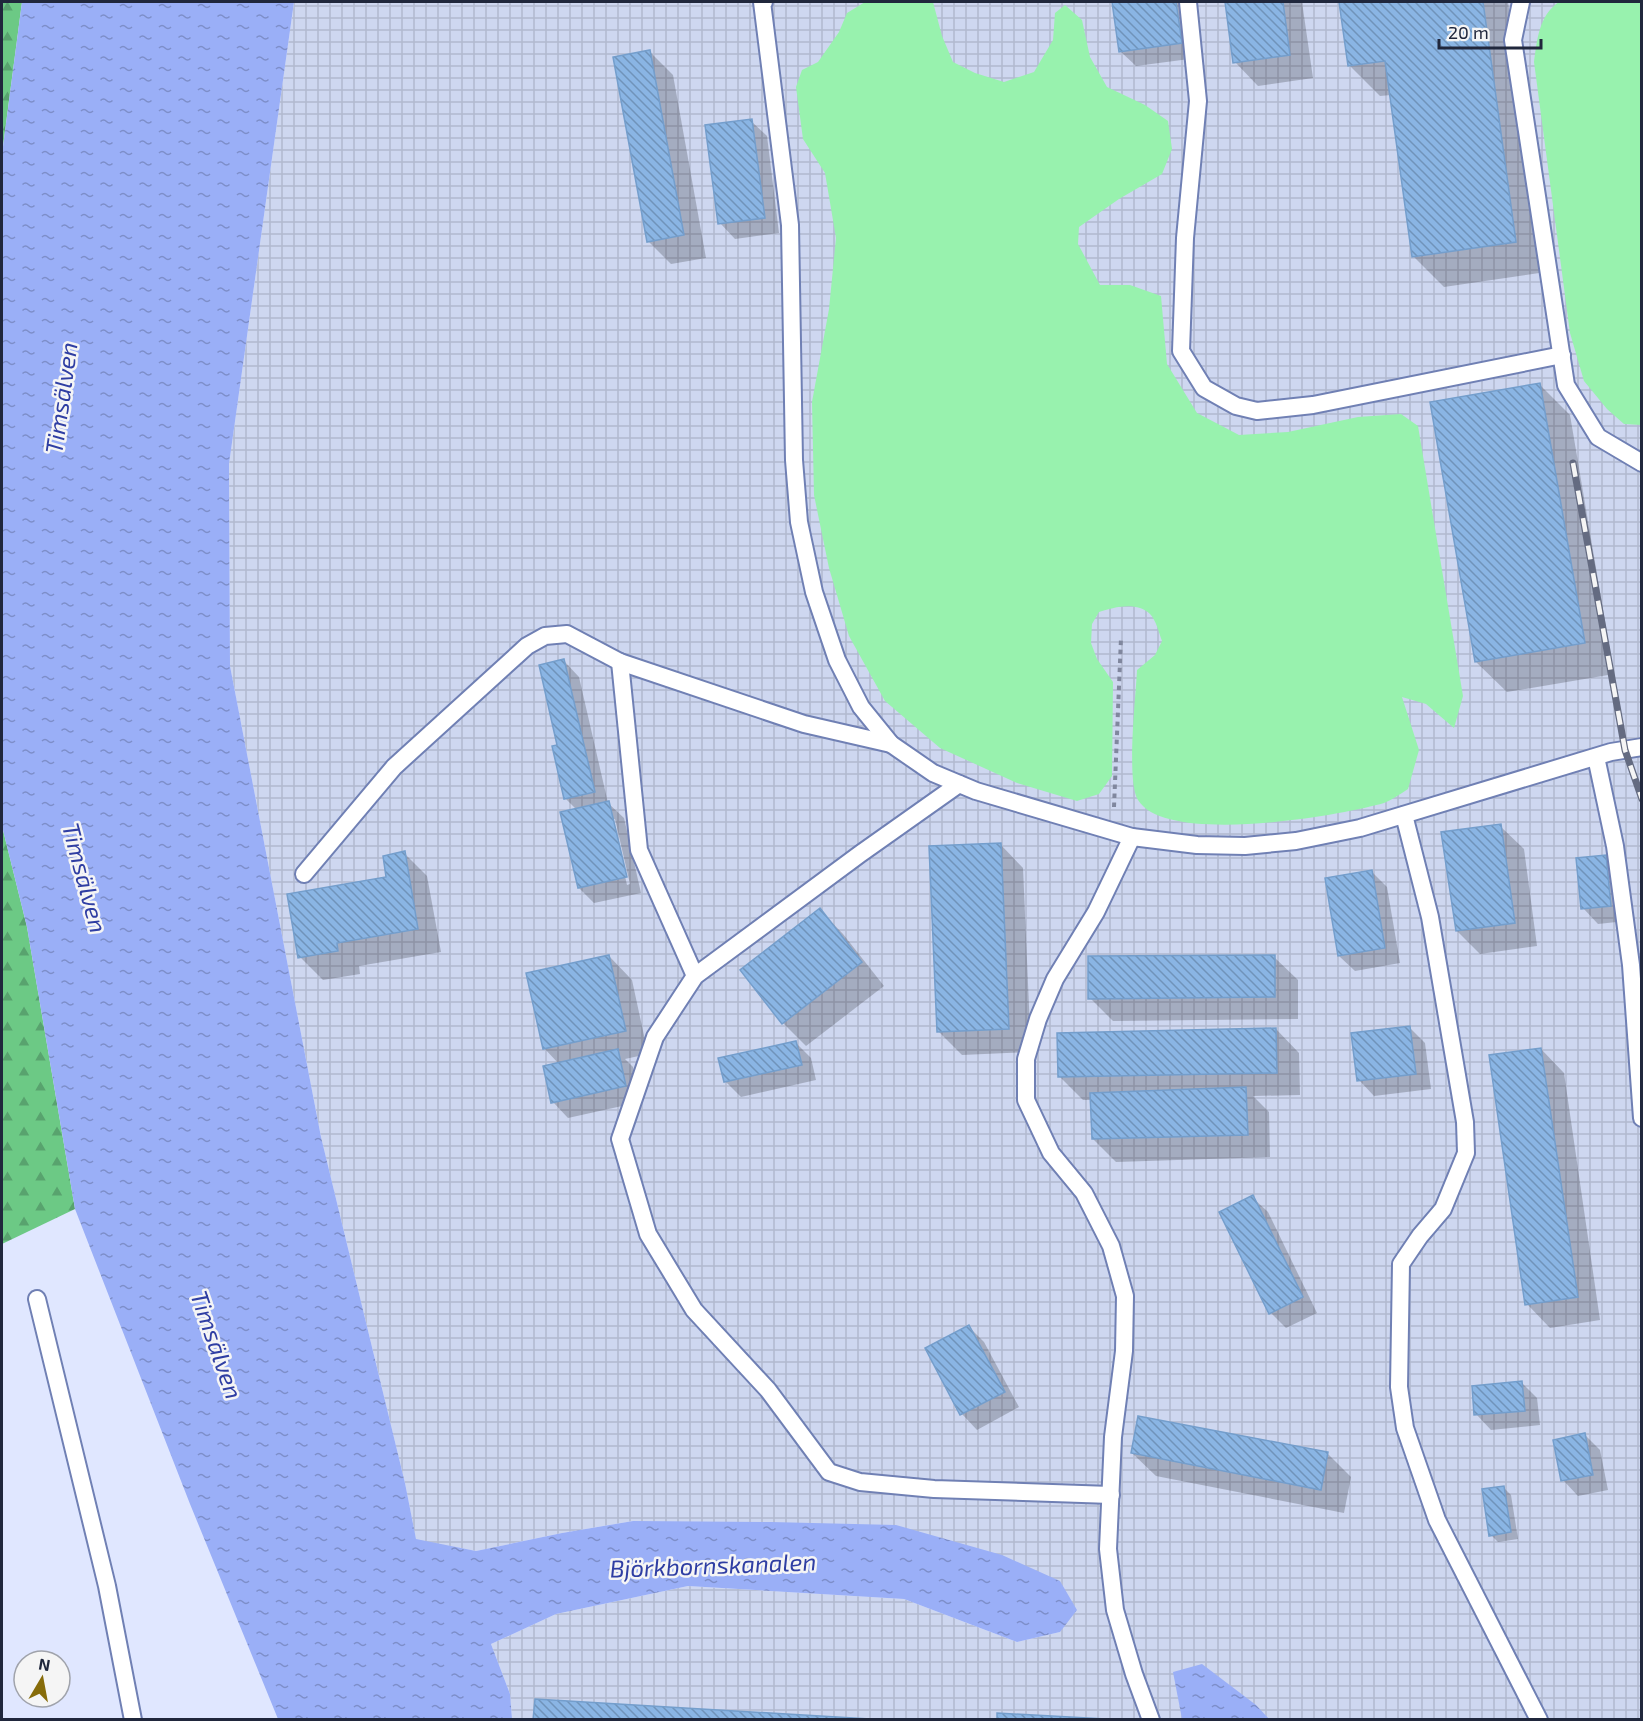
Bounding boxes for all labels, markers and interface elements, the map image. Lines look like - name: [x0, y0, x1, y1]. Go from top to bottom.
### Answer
- scale bar: [1439, 12, 1541, 50]
- text: 20 m: [1448, 21, 1489, 43]
- water label: Timsälven: [38, 340, 83, 456]
- water label: Timsälven: [57, 820, 114, 936]
- water label: Timsälven: [185, 1287, 249, 1402]
- water label: Björkbornskanalen: [609, 1546, 817, 1583]
- north arrow: [12, 1649, 72, 1709]
- text: N: [37, 1653, 52, 1674]

